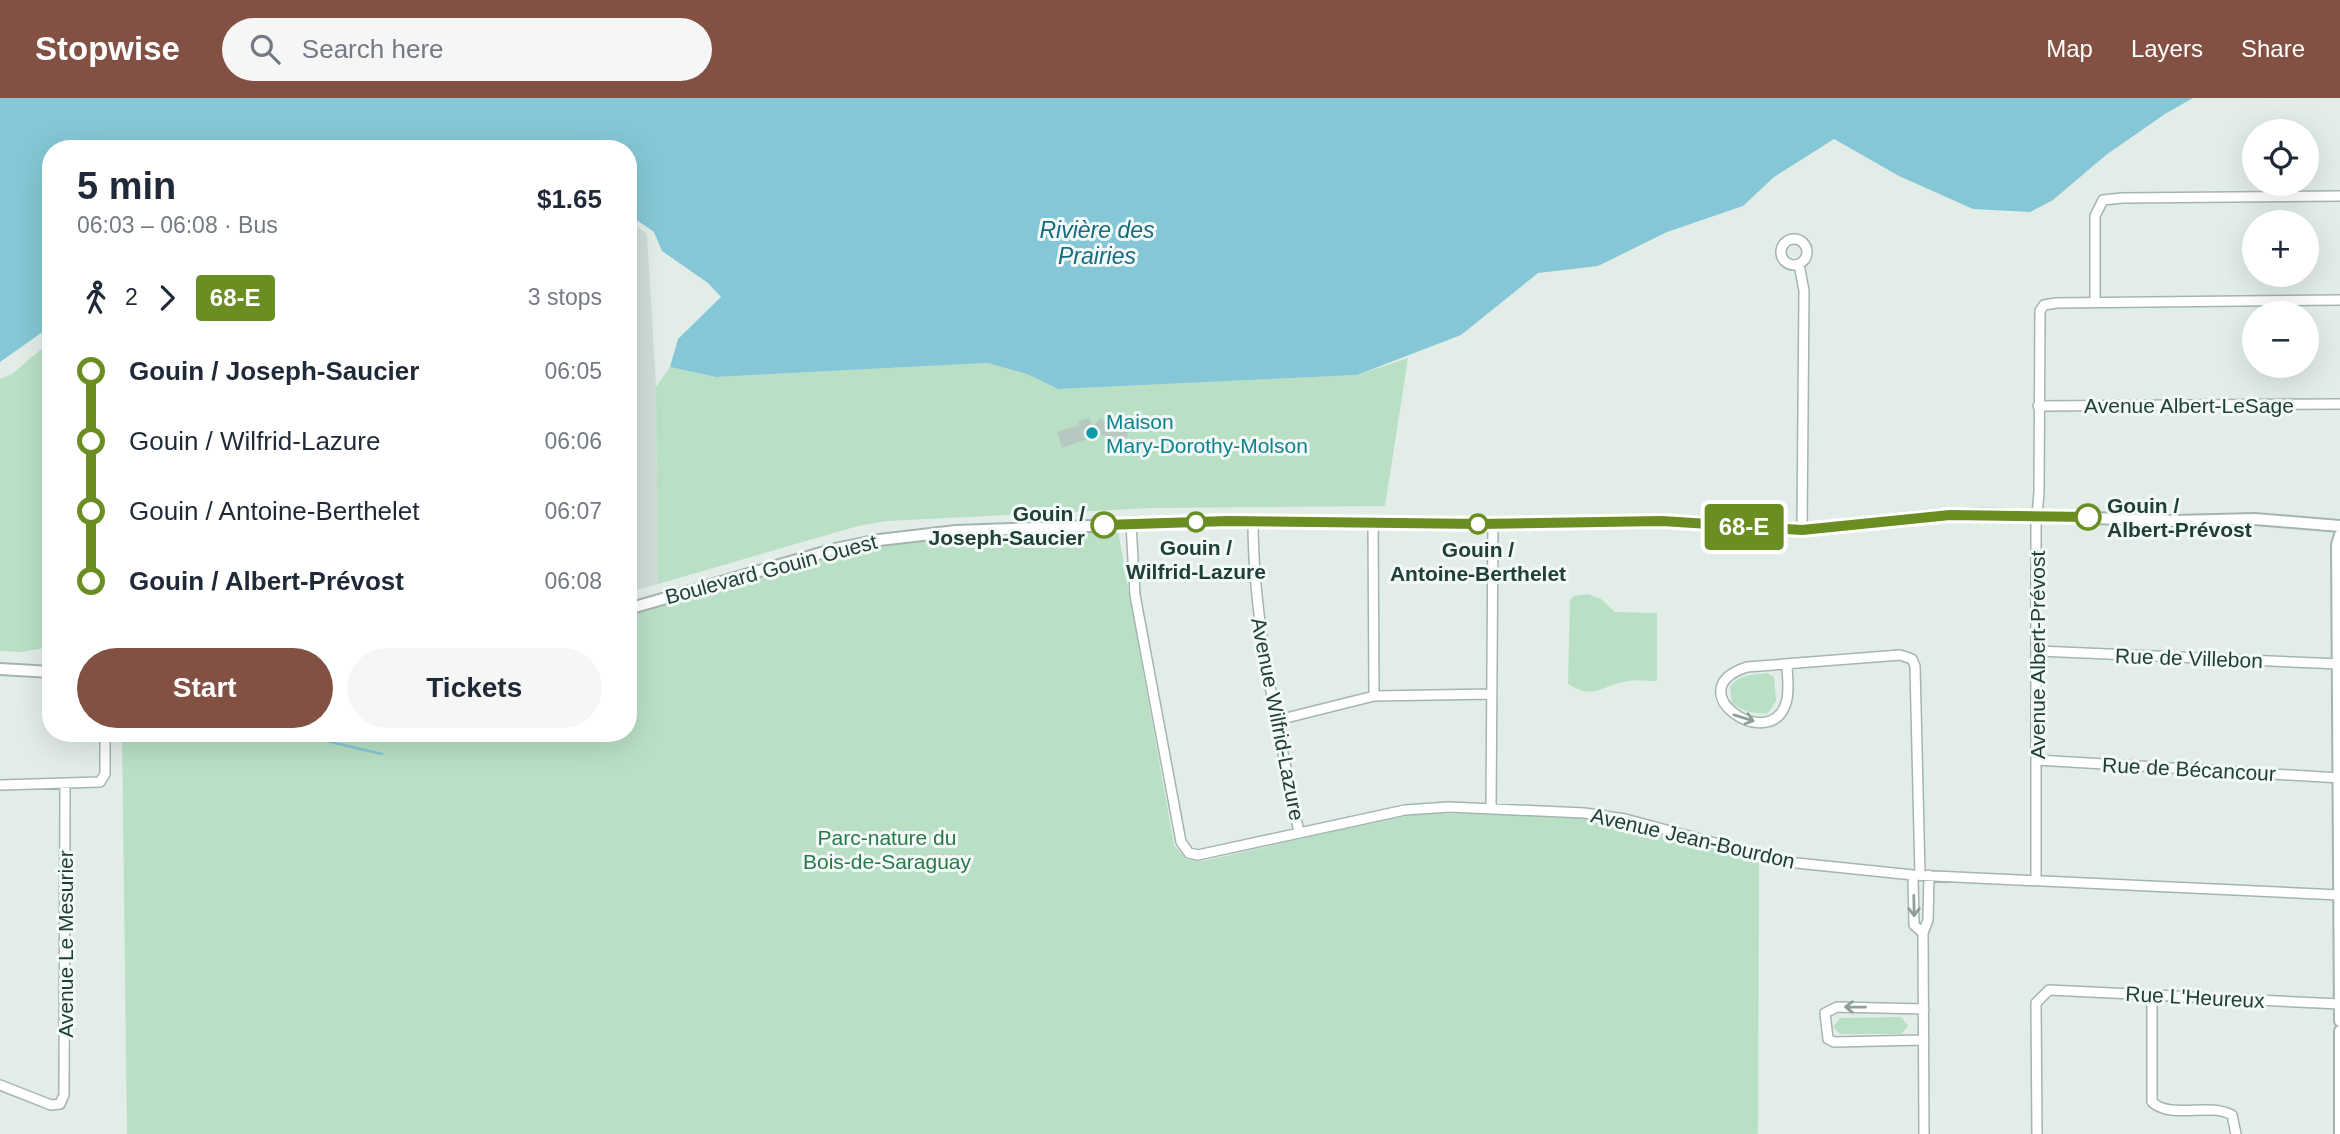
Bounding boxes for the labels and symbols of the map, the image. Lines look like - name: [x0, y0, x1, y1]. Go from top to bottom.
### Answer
- water label: Rivière des Prairies: [1039, 217, 1155, 269]
- street label: Avenue Albert-LeSage: [2084, 394, 2294, 417]
- place label: Maison Mary-Dorothy-Molson: [1106, 410, 1308, 457]
- marker: Maison Mary-Dorothy-Molson: [1084, 425, 1100, 441]
- place label: Gouin / Albert-Prévost: [2107, 494, 2252, 541]
- place label: Gouin / Joseph-Saucier: [929, 502, 1085, 549]
- line badge: 68-E: [1695, 504, 1793, 550]
- marker: Gouin / Albert-Prévost: [2075, 504, 2101, 530]
- marker: Gouin / Joseph-Saucier: [1091, 512, 1117, 538]
- marker: Gouin / Wilfrid-Lazure: [1186, 512, 1206, 532]
- marker: Gouin / Antoine-Berthelet: [1468, 514, 1488, 534]
- street label: Boulevard Gouin Ouest: [663, 530, 880, 608]
- place label: Gouin / Wilfrid-Lazure: [1126, 536, 1266, 583]
- place label: Gouin / Antoine-Berthelet: [1390, 538, 1566, 585]
- street label: Avenue Albert-Prévost: [2026, 551, 2049, 759]
- street label: Avenue Wilfrid-Lazure: [1247, 616, 1309, 822]
- street label: Rue de Villebon: [2115, 644, 2263, 672]
- one-way arrow: [1733, 712, 1755, 725]
- street label: Rue de Bécancour: [2102, 753, 2276, 785]
- street label: Avenue Jean-Bourdon: [1589, 803, 1797, 873]
- park label: Parc-nature du Bois-de-Saraguay: [803, 826, 972, 873]
- street label: Avenue Le Mesurier: [54, 850, 77, 1038]
- one-way arrow: [1907, 894, 1921, 917]
- street label: Rue L'Heureux: [2125, 982, 2266, 1012]
- one-way arrow: [1844, 1000, 1867, 1014]

